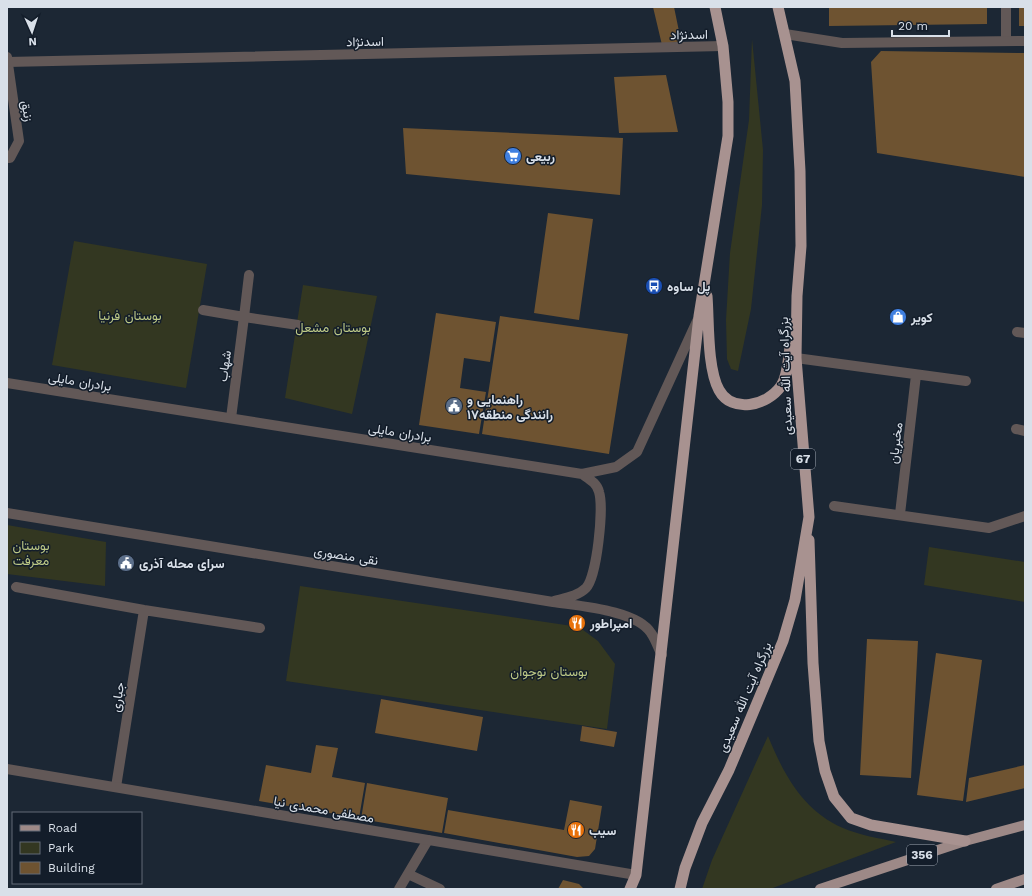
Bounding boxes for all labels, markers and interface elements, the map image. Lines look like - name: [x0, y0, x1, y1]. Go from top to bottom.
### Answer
- north arrow: [12, 12, 52, 52]
- scale bar: [892, 12, 949, 38]
- text: 20 m: [898, 19, 928, 33]
- street label: اسدنژاد: [670, 27, 708, 43]
- street label: اسدنژاد: [346, 34, 384, 50]
- text: N: [28, 35, 37, 48]
- street label: زنبق: [18, 100, 36, 123]
- supermarket icon: ربیعی: [503, 146, 523, 166]
- place label: ربیعی: [526, 149, 555, 165]
- bus stop icon: پل ساوه: [644, 276, 664, 296]
- place label: پل ساوه: [667, 279, 711, 296]
- shop icon: کویر: [888, 307, 908, 327]
- park label: بوستان فرنیا: [98, 308, 162, 324]
- place label: کویر: [910, 310, 933, 326]
- street label: بزرگراه آیت الله سعیدی: [776, 316, 796, 435]
- park label: بوستان مشعل: [295, 320, 371, 336]
- street label: شهاب: [215, 349, 235, 383]
- street label: برادران مایلی: [47, 369, 113, 395]
- place label: راهنمایی و رانندگی منطقه۱۷: [467, 392, 553, 423]
- public building icon: راهنمایی و رانندگی منطقه۱۷: [444, 396, 464, 416]
- street label: برادران مایلی: [367, 420, 433, 446]
- street label: مخبریان: [886, 421, 906, 465]
- road number: 67: [791, 449, 815, 469]
- park label: بوستان معرفت: [12, 538, 50, 569]
- street label: نقی منصوری: [313, 543, 379, 569]
- public building icon: سرای محله آذری: [116, 553, 136, 573]
- place label: سرای محله آذری: [139, 556, 225, 572]
- restaurant icon: امپراطور: [567, 613, 587, 633]
- place label: امپراطور: [589, 616, 632, 633]
- street label: بزرگراه آیت الله سعیدی: [714, 640, 775, 755]
- park label: بوستان نوجوان: [510, 664, 588, 680]
- street label: جباری: [108, 681, 128, 713]
- street label: مصطفی محمدی نیا: [272, 793, 375, 827]
- legend: [12, 812, 142, 884]
- restaurant icon: سیب: [566, 820, 586, 840]
- text: Road: [48, 821, 77, 835]
- place label: سیب: [589, 823, 616, 838]
- text: Park: [48, 841, 74, 855]
- road number: 356: [907, 845, 937, 865]
- text: Building: [48, 861, 95, 875]

